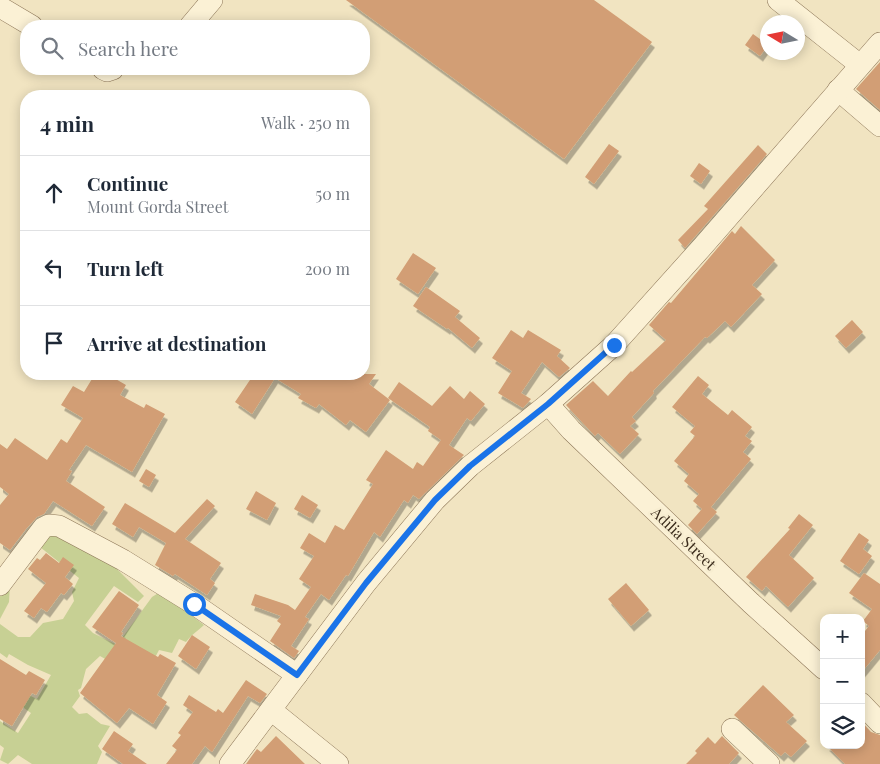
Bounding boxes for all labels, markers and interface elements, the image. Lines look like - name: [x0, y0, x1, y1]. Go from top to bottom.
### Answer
- north arrow: [760, 15, 805, 60]
- search box: [20, 20, 370, 75]
- icon: search: [38, 34, 66, 62]
- text: Search here: [78, 35, 178, 61]
- text: 4 min: [40, 109, 94, 137]
- text: Walk · 250 m: [261, 112, 350, 133]
- text: Continue: [87, 170, 168, 196]
- icon: ahead: [40, 179, 68, 207]
- text: 50 m: [316, 183, 350, 204]
- text: Mount Gorda Street: [87, 196, 228, 217]
- icon: left: [40, 254, 68, 282]
- text: Turn left: [87, 255, 164, 281]
- text: 200 m: [305, 258, 350, 279]
- icon: arrive: [40, 329, 68, 357]
- text: Arrive at destination: [87, 330, 267, 356]
- route end: [603, 334, 626, 357]
- street label: Adilia Street: [647, 501, 721, 574]
- route start: [183, 593, 206, 616]
- map controls: [820, 614, 865, 749]
- button: +: [820, 614, 865, 659]
- button: −: [820, 659, 865, 704]
- button: layers: [820, 704, 865, 749]

